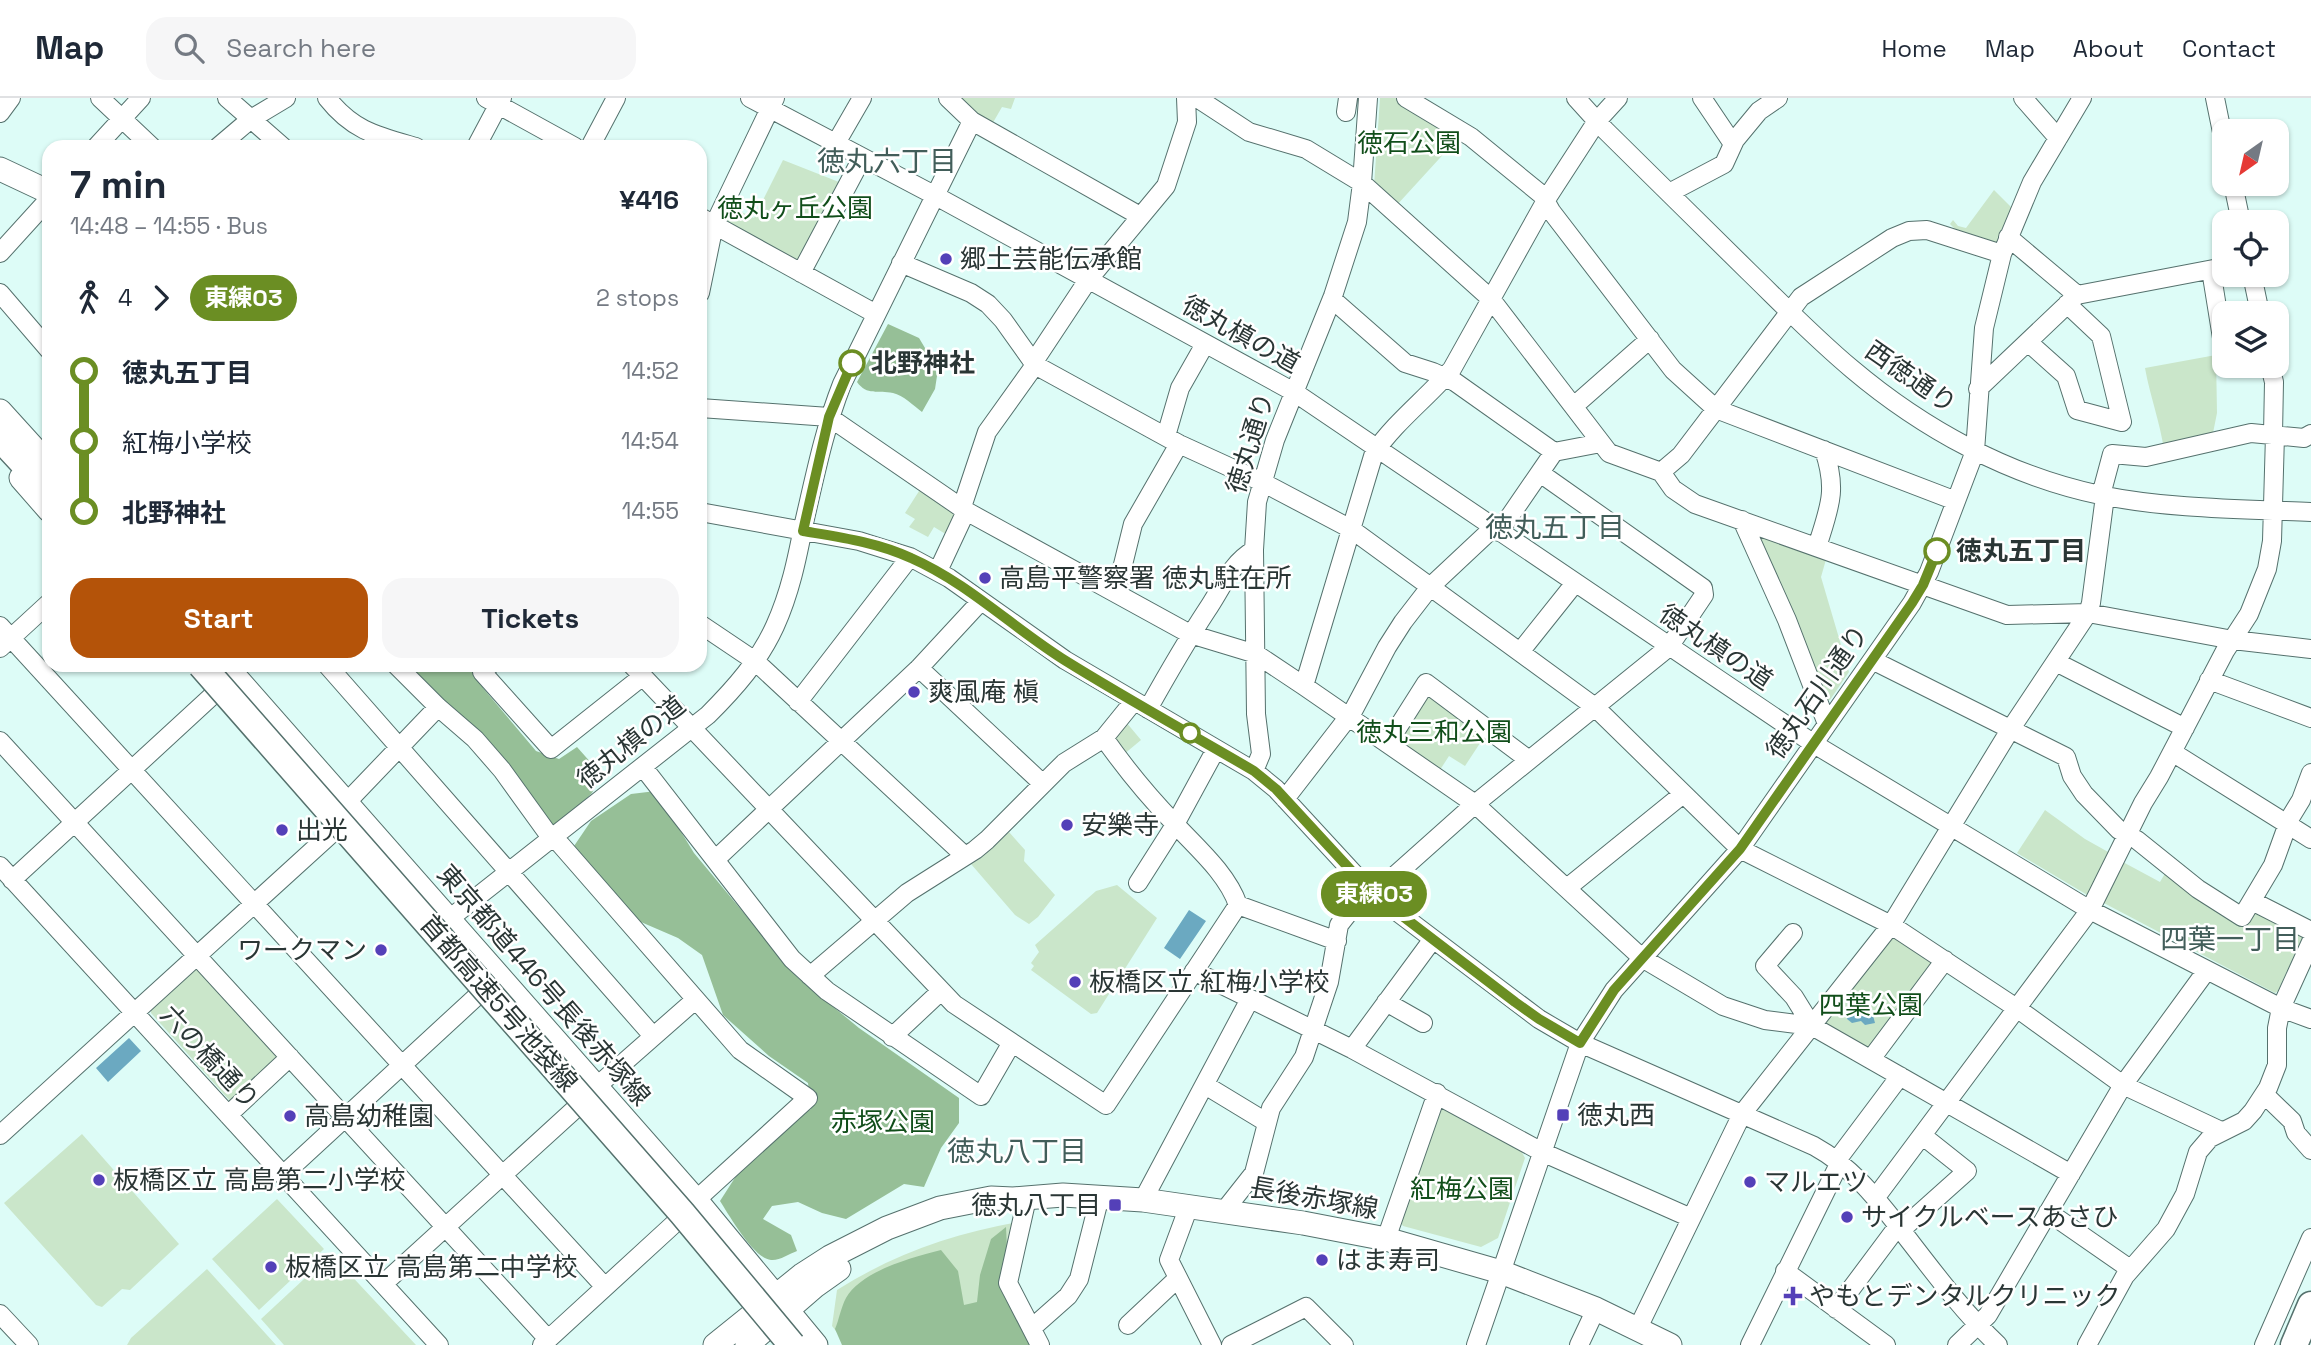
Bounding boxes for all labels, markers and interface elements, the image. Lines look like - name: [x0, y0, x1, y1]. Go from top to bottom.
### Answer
- search box: [146, 17, 636, 80]
- text: Map: [35, 27, 104, 69]
- icon: search: [170, 29, 208, 67]
- text: Search here: [226, 31, 376, 65]
- text: Home: [1881, 33, 1947, 64]
- text: Map: [1985, 33, 2035, 64]
- text: About: [2073, 33, 2144, 64]
- text: Contact: [2182, 33, 2276, 64]
- north arrow: [2212, 119, 2289, 196]
- map controls: [2212, 119, 2289, 378]
- park label: 徳石公園: [1357, 126, 1461, 160]
- district label: 徳丸六丁目: [817, 143, 957, 179]
- text: 7 min: [70, 161, 167, 209]
- text: ¥416: [620, 183, 679, 217]
- park label: 徳丸ヶ丘公園: [717, 191, 873, 225]
- button: locate: [2212, 210, 2289, 287]
- text: 14:48 – 14:55 · Bus: [70, 211, 268, 241]
- place label: 郷土芸能伝承館: [960, 242, 1142, 276]
- marker: 郷土芸能伝承館: [938, 251, 954, 267]
- icon: walk: [70, 279, 108, 317]
- icon: forward: [142, 279, 180, 317]
- text: 東練03: [204, 282, 283, 313]
- text: 4: [118, 283, 132, 313]
- text: 2 stops: [596, 283, 679, 313]
- street label: 徳丸槙の道: [1176, 288, 1306, 380]
- button: layers: [2212, 301, 2289, 378]
- street label: 西徳通り: [1859, 333, 1963, 421]
- place label: 北野神社: [871, 346, 975, 380]
- marker: 北野神社: [839, 350, 865, 376]
- text: 徳丸五丁目: [122, 356, 252, 390]
- text: 14:52: [622, 356, 679, 386]
- street label: 徳丸通り: [1219, 388, 1281, 498]
- text: 紅梅小学校: [122, 426, 252, 460]
- text: 14:54: [621, 426, 679, 456]
- text: 北野神社: [122, 496, 226, 530]
- text: 14:55: [622, 496, 679, 526]
- district label: 徳丸五丁目: [1485, 509, 1625, 545]
- place label: 徳丸五丁目: [1956, 534, 2086, 568]
- marker: 徳丸五丁目: [1924, 538, 1950, 564]
- place label: 高島平警察署 徳丸駐在所: [999, 561, 1292, 595]
- marker: 高島平警察署 徳丸駐在所: [977, 570, 993, 586]
- button: Start: [70, 578, 368, 658]
- button: Tickets: [382, 578, 679, 658]
- street label: 徳丸槙の道: [1653, 597, 1779, 697]
- street label: 徳丸石川通り: [1758, 618, 1876, 766]
- place label: 爽風庵 槇: [928, 675, 1039, 709]
- marker: 爽風庵 槇: [906, 684, 922, 700]
- street label: 徳丸槙の道: [570, 688, 692, 796]
- park label: 徳丸三和公園: [1356, 715, 1512, 749]
- unlabelled marker: [1180, 723, 1200, 743]
- place label: 安樂寺: [1081, 808, 1159, 842]
- place label: 出光: [296, 813, 348, 847]
- marker: 安樂寺: [1059, 817, 1075, 833]
- marker: 出光: [274, 822, 290, 838]
- street label: 東京都道446号長後赤塚線: [430, 857, 658, 1113]
- line badge: 東練03: [1325, 871, 1423, 917]
- text: 東練03: [1335, 878, 1413, 909]
- street label: 首都高速5号池袋線: [413, 907, 585, 1099]
- district label: 四葉一丁目: [2160, 921, 2300, 957]
- place label: ワークマン: [237, 933, 367, 967]
- marker: ワークマン: [373, 942, 389, 958]
- place label: 板橋区立 紅梅小学校: [1089, 965, 1330, 999]
- marker: 板橋区立 紅梅小学校: [1067, 974, 1083, 990]
- park label: 四葉公園: [1819, 988, 1923, 1022]
- street label: 六の橋通り: [153, 998, 267, 1116]
- place label: 徳丸西: [1577, 1098, 1655, 1132]
- place label: 高島幼稚園: [304, 1099, 434, 1133]
- park label: 赤塚公園: [831, 1105, 935, 1139]
- marker: 徳丸西: [1555, 1107, 1571, 1123]
- marker: 高島幼稚園: [282, 1108, 298, 1124]
- district label: 徳丸八丁目: [947, 1133, 1087, 1169]
- place label: 板橋区立 高島第二小学校: [113, 1163, 406, 1197]
- place label: マルエツ: [1764, 1165, 1868, 1199]
- street label: 長後赤塚線: [1247, 1170, 1381, 1226]
- marker: 板橋区立 高島第二小学校: [91, 1172, 107, 1188]
- park label: 紅梅公園: [1410, 1172, 1514, 1206]
- marker: マルエツ: [1742, 1174, 1758, 1190]
- place label: 徳丸八丁目: [971, 1188, 1101, 1222]
- marker: 徳丸八丁目: [1107, 1197, 1123, 1213]
- place label: サイクルベースあさひ: [1861, 1200, 2118, 1234]
- marker: サイクルベースあさひ: [1839, 1209, 1855, 1225]
- place label: はま寿司: [1336, 1243, 1440, 1277]
- place label: 板橋区立 高島第二中学校: [285, 1250, 578, 1284]
- marker: はま寿司: [1314, 1252, 1330, 1268]
- marker: 板橋区立 高島第二中学校: [263, 1259, 279, 1275]
- place label: やもとデンタルクリニック: [1809, 1279, 2120, 1313]
- marker: やもとデンタルクリニック: [1783, 1286, 1803, 1306]

